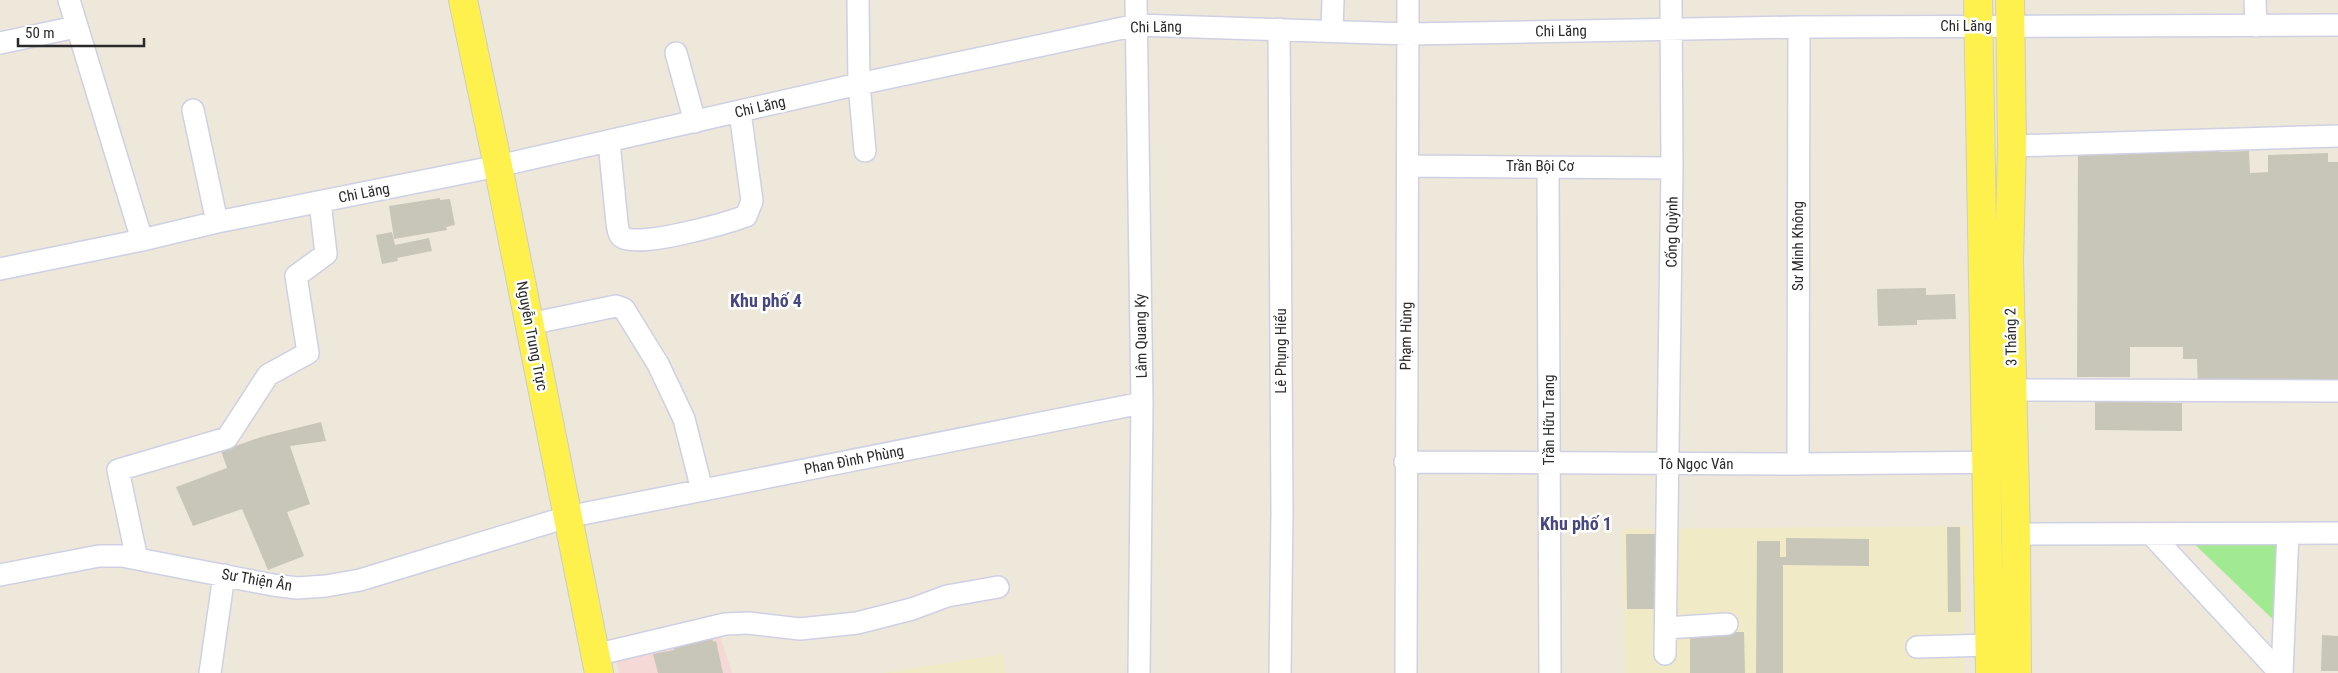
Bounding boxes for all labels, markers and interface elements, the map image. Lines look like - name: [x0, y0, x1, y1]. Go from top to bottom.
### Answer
- scale bar: [18, 15, 144, 47]
- street label: Chi Lăng: [1940, 17, 1992, 35]
- street label: Chi Lăng: [1130, 18, 1182, 36]
- street label: Chi Lăng: [1535, 22, 1587, 40]
- text: 50 m: [25, 24, 55, 42]
- street label: Chi Lăng: [733, 92, 787, 122]
- street label: Trần Bội Cơ: [1506, 157, 1574, 175]
- street label: Chi Lăng: [337, 179, 391, 207]
- street label: Cống Quỳnh: [1662, 196, 1682, 268]
- street label: Sư Minh Không: [1789, 201, 1807, 291]
- street label: Nguyễn Trung Trực: [513, 280, 551, 392]
- district label: Khu phố 4: [730, 290, 802, 311]
- street label: Lâm Quang Ky: [1131, 293, 1151, 379]
- street label: Phạm Hùng: [1396, 301, 1416, 371]
- street label: Lê Phụng Hiểu: [1272, 308, 1290, 394]
- street label: 3 Tháng 2: [2001, 308, 2021, 366]
- street label: Trần Hữu Trang: [1540, 375, 1558, 465]
- street label: Phan Đình Phùng: [803, 442, 905, 478]
- street label: Tô Ngọc Vân: [1658, 455, 1734, 473]
- district label: Khu phố 1: [1540, 513, 1612, 534]
- street label: Sư Thiện Ân: [220, 565, 294, 595]

